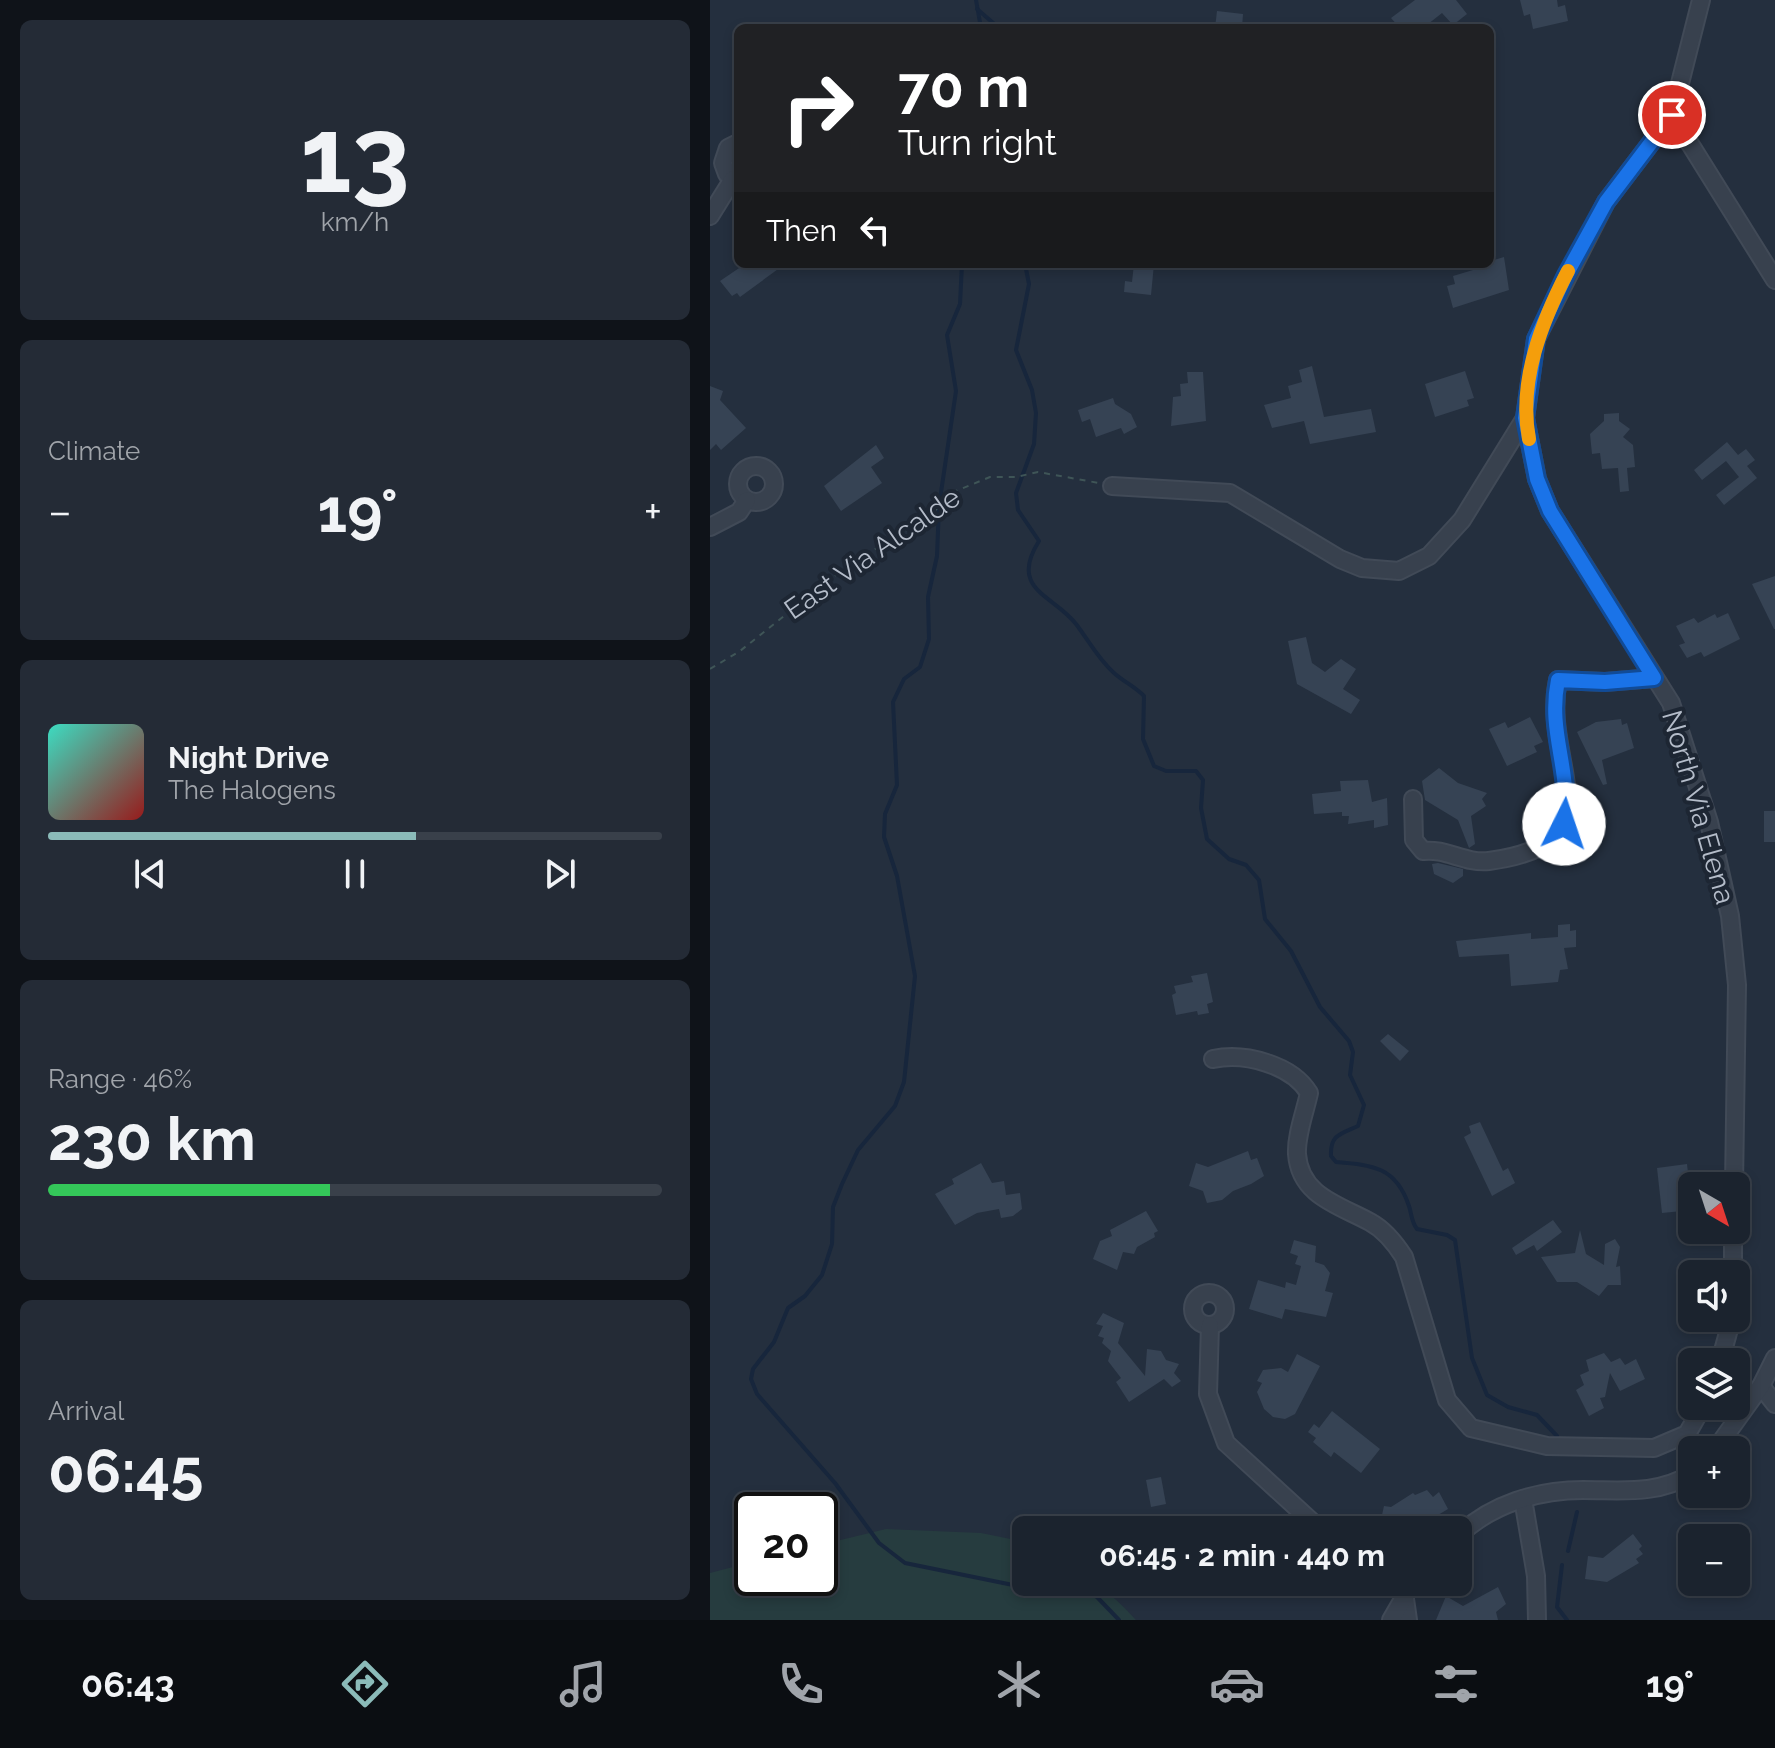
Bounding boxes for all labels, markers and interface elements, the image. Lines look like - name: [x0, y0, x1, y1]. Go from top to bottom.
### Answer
- text: 70 m: [898, 54, 1029, 120]
- icon: right: [766, 56, 870, 160]
- pin: [1638, 81, 1706, 149]
- icon: arrive: [1650, 93, 1694, 137]
- text: 13: [300, 94, 410, 216]
- text: Turn right: [898, 121, 1057, 163]
- text: km/h: [321, 207, 389, 237]
- icon: left: [853, 208, 897, 252]
- text: Then: [766, 213, 837, 248]
- text: Climate: [48, 436, 140, 466]
- text: 19°: [318, 476, 398, 546]
- street label: East Via Alcalde: [778, 481, 966, 626]
- text: −: [48, 486, 72, 537]
- text: +: [644, 486, 662, 537]
- street label: North Via Elena: [1655, 706, 1742, 908]
- text: Night Drive: [168, 740, 329, 775]
- text: The Halogens: [168, 775, 336, 805]
- position arrow: [1522, 782, 1606, 866]
- icon: previous: [128, 852, 172, 896]
- icon: pause: [333, 852, 377, 896]
- icon: next: [538, 852, 582, 896]
- text: Range · 46%: [48, 1064, 192, 1094]
- text: 230 km: [48, 1104, 256, 1174]
- north arrow: [1678, 1172, 1750, 1244]
- map controls: [1678, 1172, 1750, 1596]
- button: sound: [1678, 1260, 1750, 1332]
- button: layers: [1678, 1348, 1750, 1420]
- text: Arrival: [48, 1396, 124, 1426]
- text: 06:45: [48, 1436, 204, 1506]
- button: +: [1678, 1436, 1750, 1508]
- speed limit sign: 20: [734, 1492, 838, 1596]
- button: −: [1678, 1524, 1750, 1596]
- text: 06:45 · 2 min · 440 m: [1099, 1538, 1385, 1573]
- icon: directions: [337, 1656, 393, 1712]
- icon: music: [555, 1656, 611, 1712]
- icon: phone: [773, 1656, 829, 1712]
- icon: climate: [991, 1656, 1047, 1712]
- icon: car: [1209, 1656, 1265, 1712]
- icon: filters: [1428, 1656, 1484, 1712]
- text: 06:43: [81, 1663, 175, 1705]
- text: 19°: [1646, 1663, 1694, 1705]

